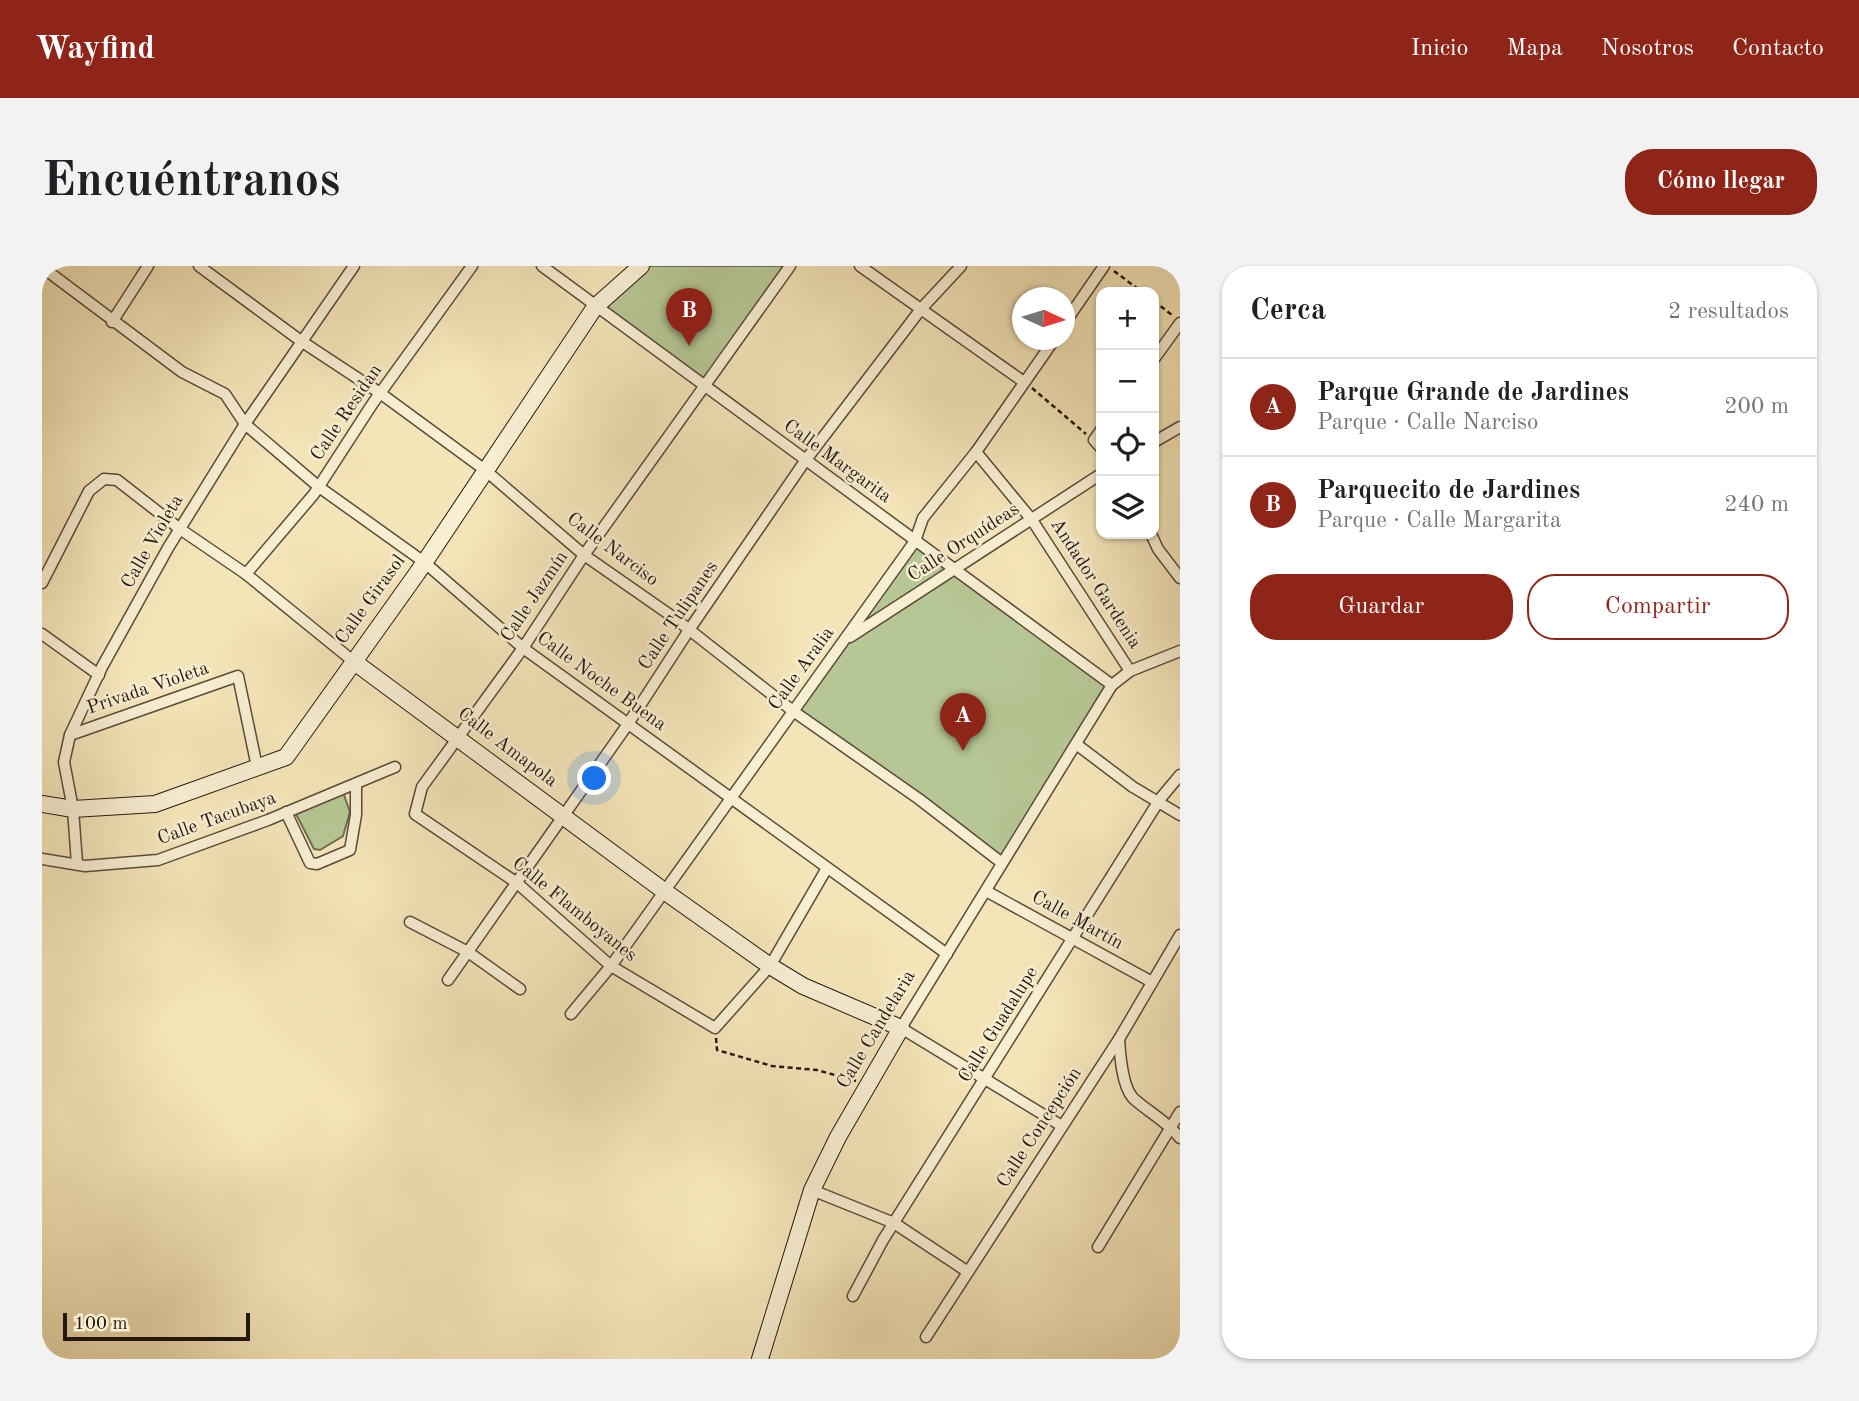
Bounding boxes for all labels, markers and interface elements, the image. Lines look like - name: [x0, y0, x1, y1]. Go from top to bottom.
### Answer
- text: Wayfind: [35, 33, 155, 66]
- text: Inicio: [1411, 37, 1469, 61]
- text: Mapa: [1507, 37, 1563, 61]
- text: Nosotros: [1601, 37, 1694, 61]
- text: Contacto: [1732, 37, 1824, 61]
- button: Cómo llegar: [1625, 149, 1817, 215]
- text: Encuéntranos: [42, 158, 340, 207]
- north arrow: [1012, 287, 1075, 350]
- map controls: [1096, 287, 1159, 539]
- button: +: [1096, 287, 1159, 350]
- pin: B: [666, 288, 712, 346]
- text: Cerca: [1250, 296, 1326, 326]
- text: 2 resultados: [1668, 300, 1789, 323]
- button: −: [1096, 350, 1159, 413]
- street label: Calle Residan: [308, 361, 386, 465]
- text: Parque Grande de Jardines: [1317, 380, 1629, 406]
- text: A: [1264, 395, 1282, 418]
- text: 200 m: [1724, 395, 1789, 418]
- text: Parque · Calle Narciso: [1317, 411, 1539, 434]
- button: locate: [1096, 413, 1159, 476]
- street label: Calle Margarita: [780, 417, 895, 508]
- button: layers: [1096, 476, 1159, 539]
- text: Parquecito de Jardines: [1317, 478, 1580, 504]
- street label: Calle Violeta: [119, 491, 188, 592]
- text: B: [1265, 493, 1281, 516]
- text: 240 m: [1724, 493, 1789, 516]
- street label: Calle Orquídeas: [905, 500, 1023, 586]
- text: Parque · Calle Margarita: [1317, 509, 1561, 532]
- street label: Calle Narciso: [563, 510, 661, 590]
- street label: Andador Gardenia: [1046, 516, 1144, 653]
- street label: Calle Jazmín: [498, 548, 572, 646]
- street label: Calle Girasol: [332, 552, 410, 648]
- street label: Calle Tulipanes: [636, 558, 722, 674]
- button: Guardar: [1250, 574, 1513, 640]
- button: Compartir: [1527, 574, 1789, 640]
- street label: Calle Aralia: [766, 623, 839, 714]
- street label: Calle Noche Buena: [533, 629, 670, 736]
- street label: Privada Violeta: [85, 659, 212, 719]
- pin: A: [940, 693, 986, 751]
- street label: Calle Amapola: [454, 705, 561, 792]
- your location: [577, 761, 611, 795]
- street label: Calle Tacubaya: [155, 789, 279, 849]
- street label: Calle Flamboyanes: [508, 854, 640, 966]
- street label: Calle Martín: [1028, 888, 1126, 954]
- street label: Calle Guadalupe: [956, 964, 1042, 1086]
- street label: Calle Candelaria: [834, 967, 920, 1092]
- street label: Calle Concepción: [994, 1065, 1086, 1191]
- scale bar: [63, 1310, 250, 1342]
- text: 100 m: [74, 1315, 127, 1334]

